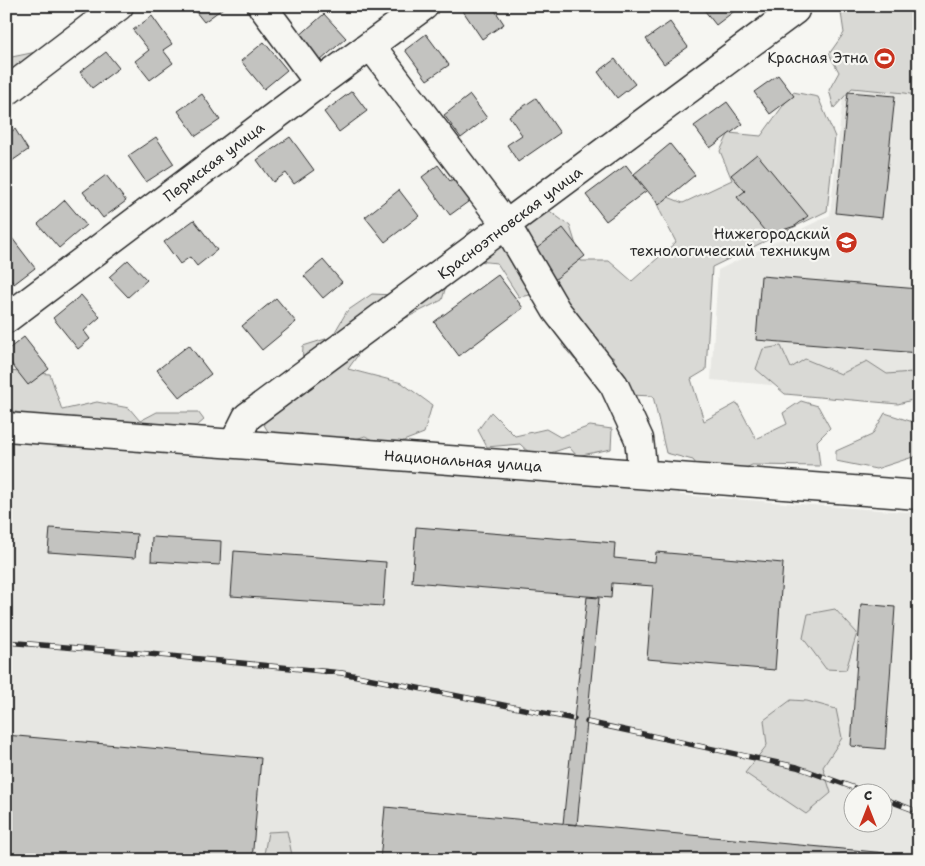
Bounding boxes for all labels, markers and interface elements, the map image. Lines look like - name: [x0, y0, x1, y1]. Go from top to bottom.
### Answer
- sports icon: Красная Этна: [872, 46, 896, 70]
- place label: Красная Этна: [767, 48, 869, 68]
- street label: Пермская улица: [160, 117, 269, 207]
- street label: Красноэтновская улица: [434, 162, 587, 284]
- place label: Нижегородский технологический техникум: [630, 224, 830, 261]
- school or university icon: Нижегородский технологический техникум: [834, 231, 858, 255]
- street label: Национальная улица: [383, 445, 544, 477]
- north arrow: [842, 784, 892, 834]
- text: С: [864, 786, 872, 804]

